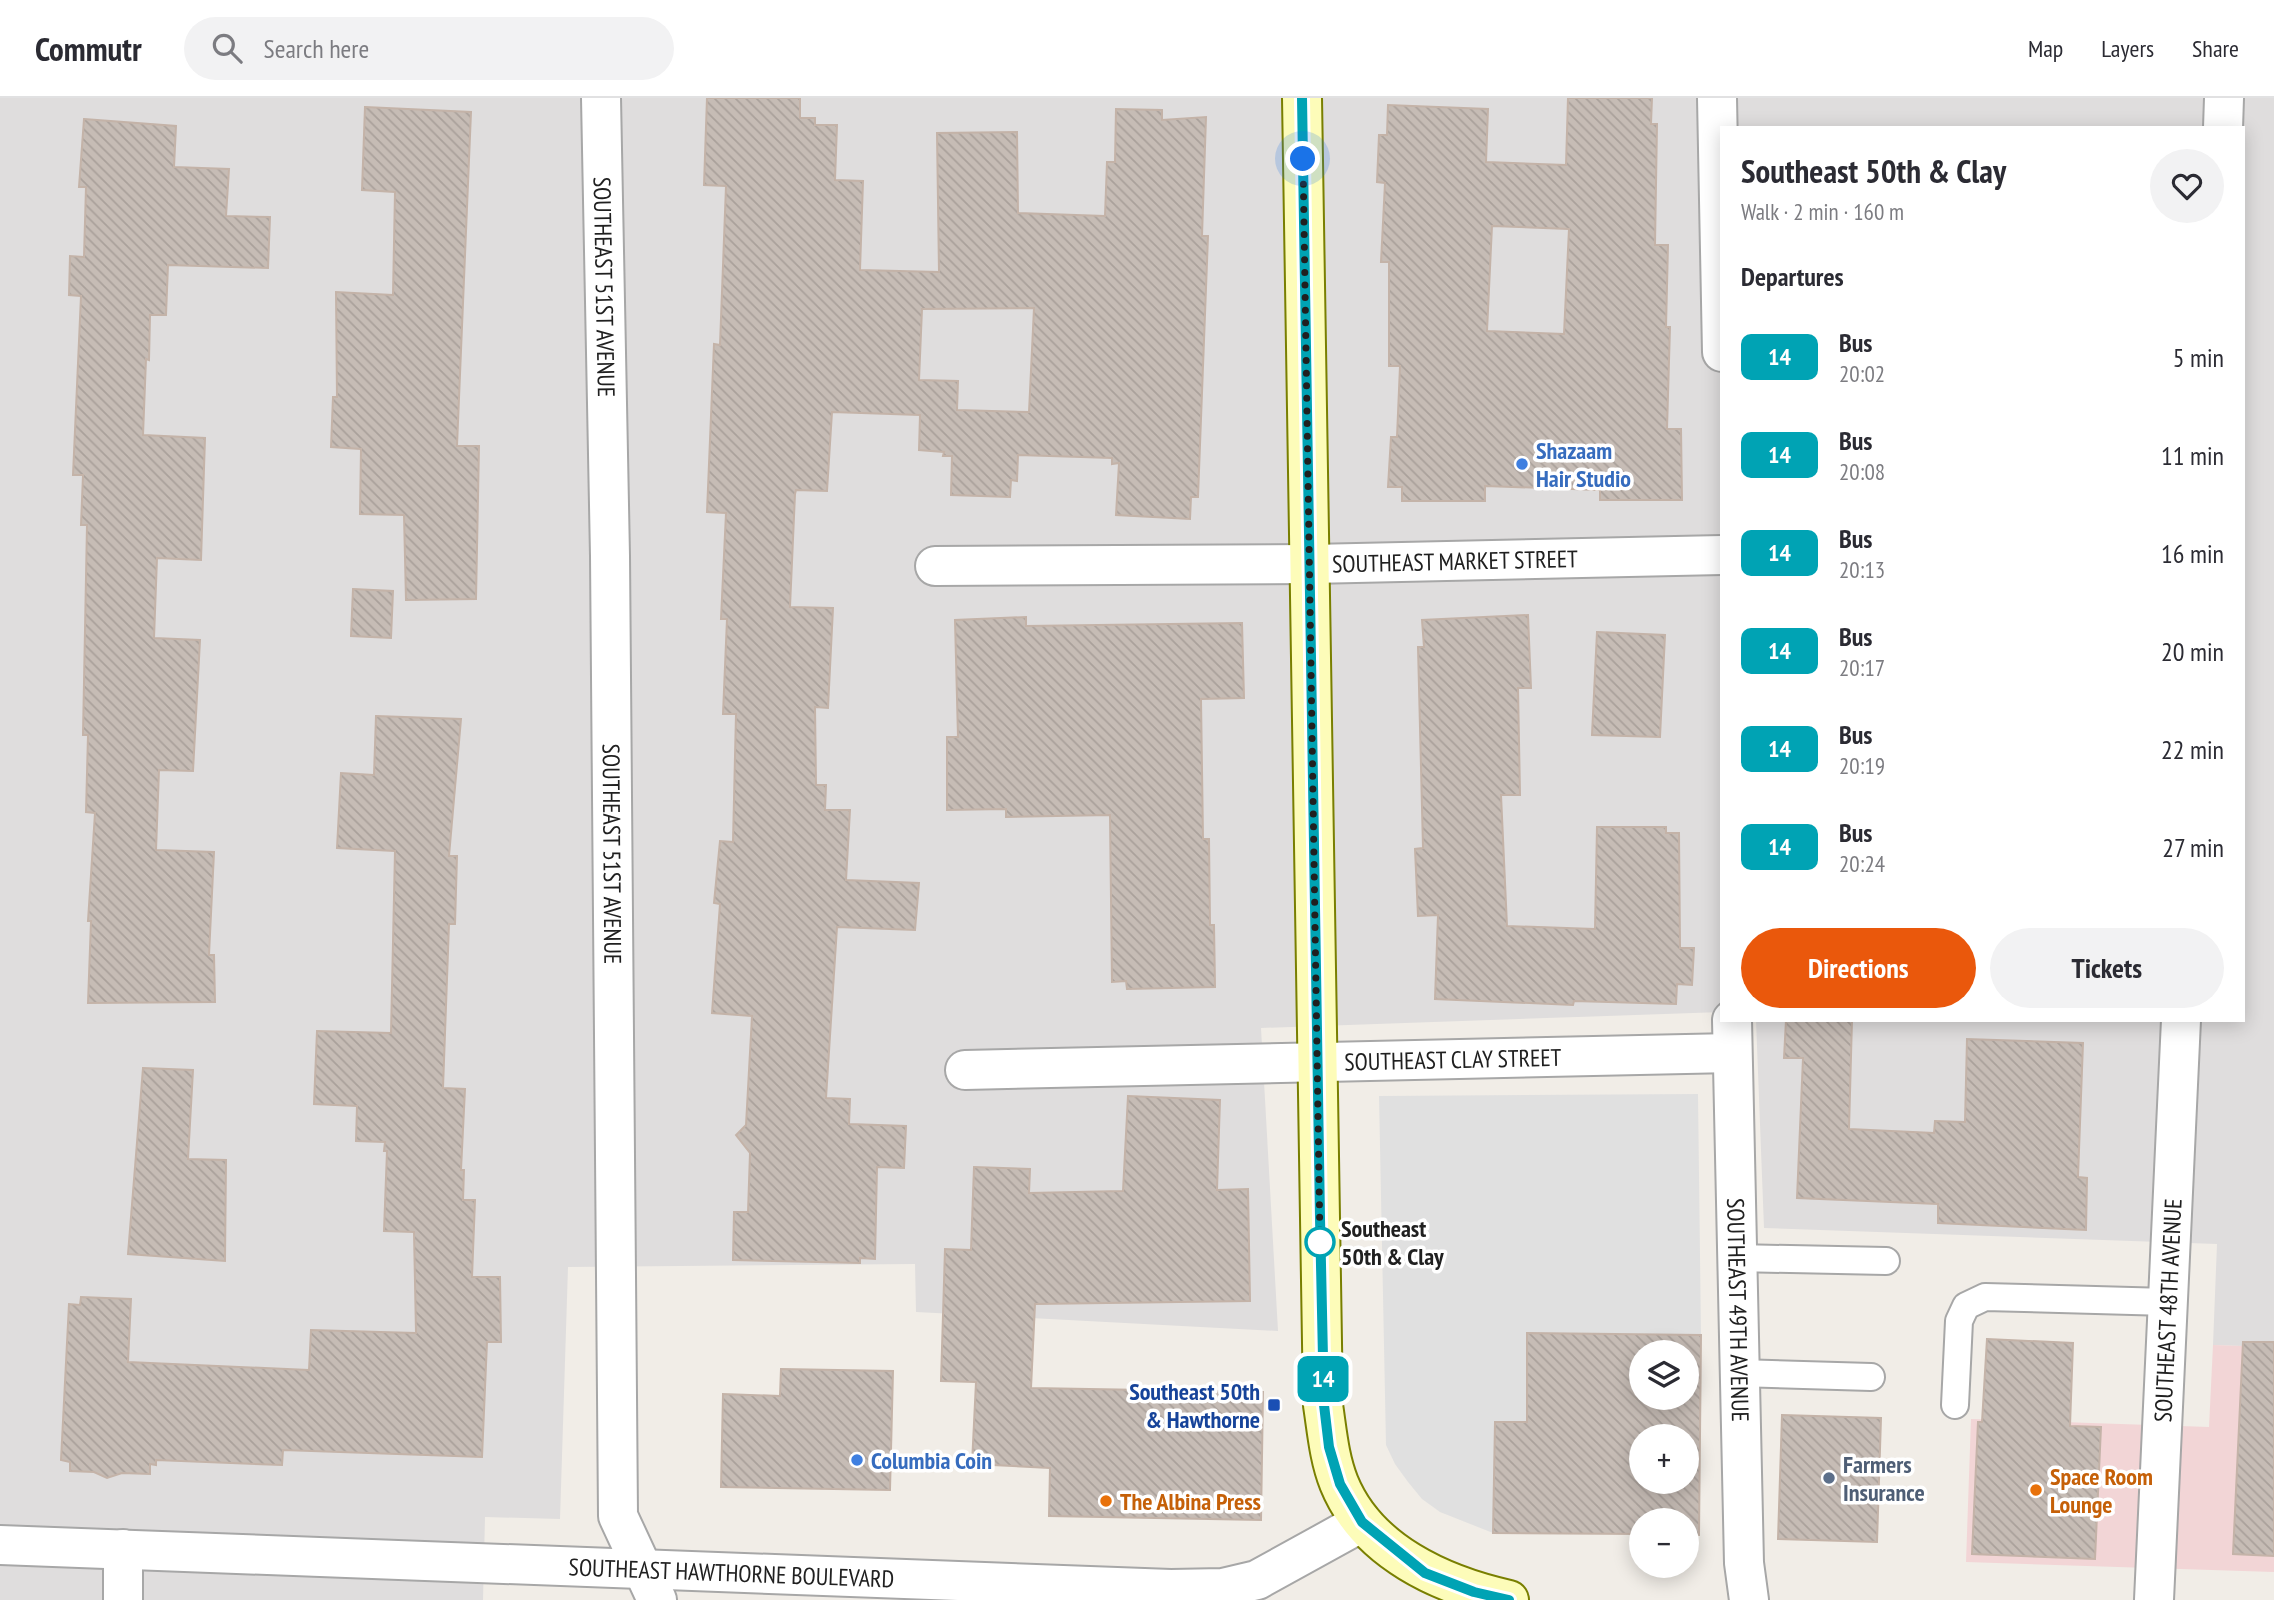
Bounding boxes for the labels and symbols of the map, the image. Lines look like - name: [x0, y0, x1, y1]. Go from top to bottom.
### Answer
- your location: [1285, 141, 1320, 176]
- street label: SOUTHEAST 51ST AVENUE: [587, 176, 622, 397]
- place label: Shazaam Hair Studio: [1536, 435, 1631, 494]
- marker: Shazaam Hair Studio: [1514, 456, 1530, 472]
- street label: SOUTHEAST MARKET STREET: [1332, 543, 1578, 579]
- street label: SOUTHEAST 51ST AVENUE: [596, 744, 629, 964]
- street label: SOUTHEAST CLAY STREET: [1344, 1041, 1562, 1077]
- street label: SOUTHEAST 49TH AVENUE: [1720, 1198, 1756, 1422]
- street label: SOUTHEAST 48TH AVENUE: [2147, 1198, 2188, 1423]
- place label: Southeast 50th & Clay: [1341, 1213, 1444, 1272]
- marker: Southeast 50th & Clay: [1305, 1227, 1335, 1257]
- line badge: 14: [1292, 1356, 1354, 1402]
- place label: Southeast 50th & Hawthorne: [1129, 1376, 1260, 1435]
- marker: Southeast 50th & Hawthorne: [1266, 1397, 1282, 1413]
- place label: Columbia Coin: [871, 1445, 992, 1476]
- place label: Farmers Insurance: [1843, 1449, 1925, 1508]
- marker: Columbia Coin: [849, 1452, 865, 1468]
- place label: Space Room Lounge: [2050, 1461, 2153, 1520]
- marker: Farmers Insurance: [1821, 1470, 1837, 1486]
- marker: Space Room Lounge: [2028, 1482, 2044, 1498]
- place label: The Albina Press: [1120, 1486, 1261, 1517]
- marker: The Albina Press: [1098, 1493, 1114, 1509]
- street label: SOUTHEAST HAWTHORNE BOULEVARD: [568, 1551, 895, 1594]

